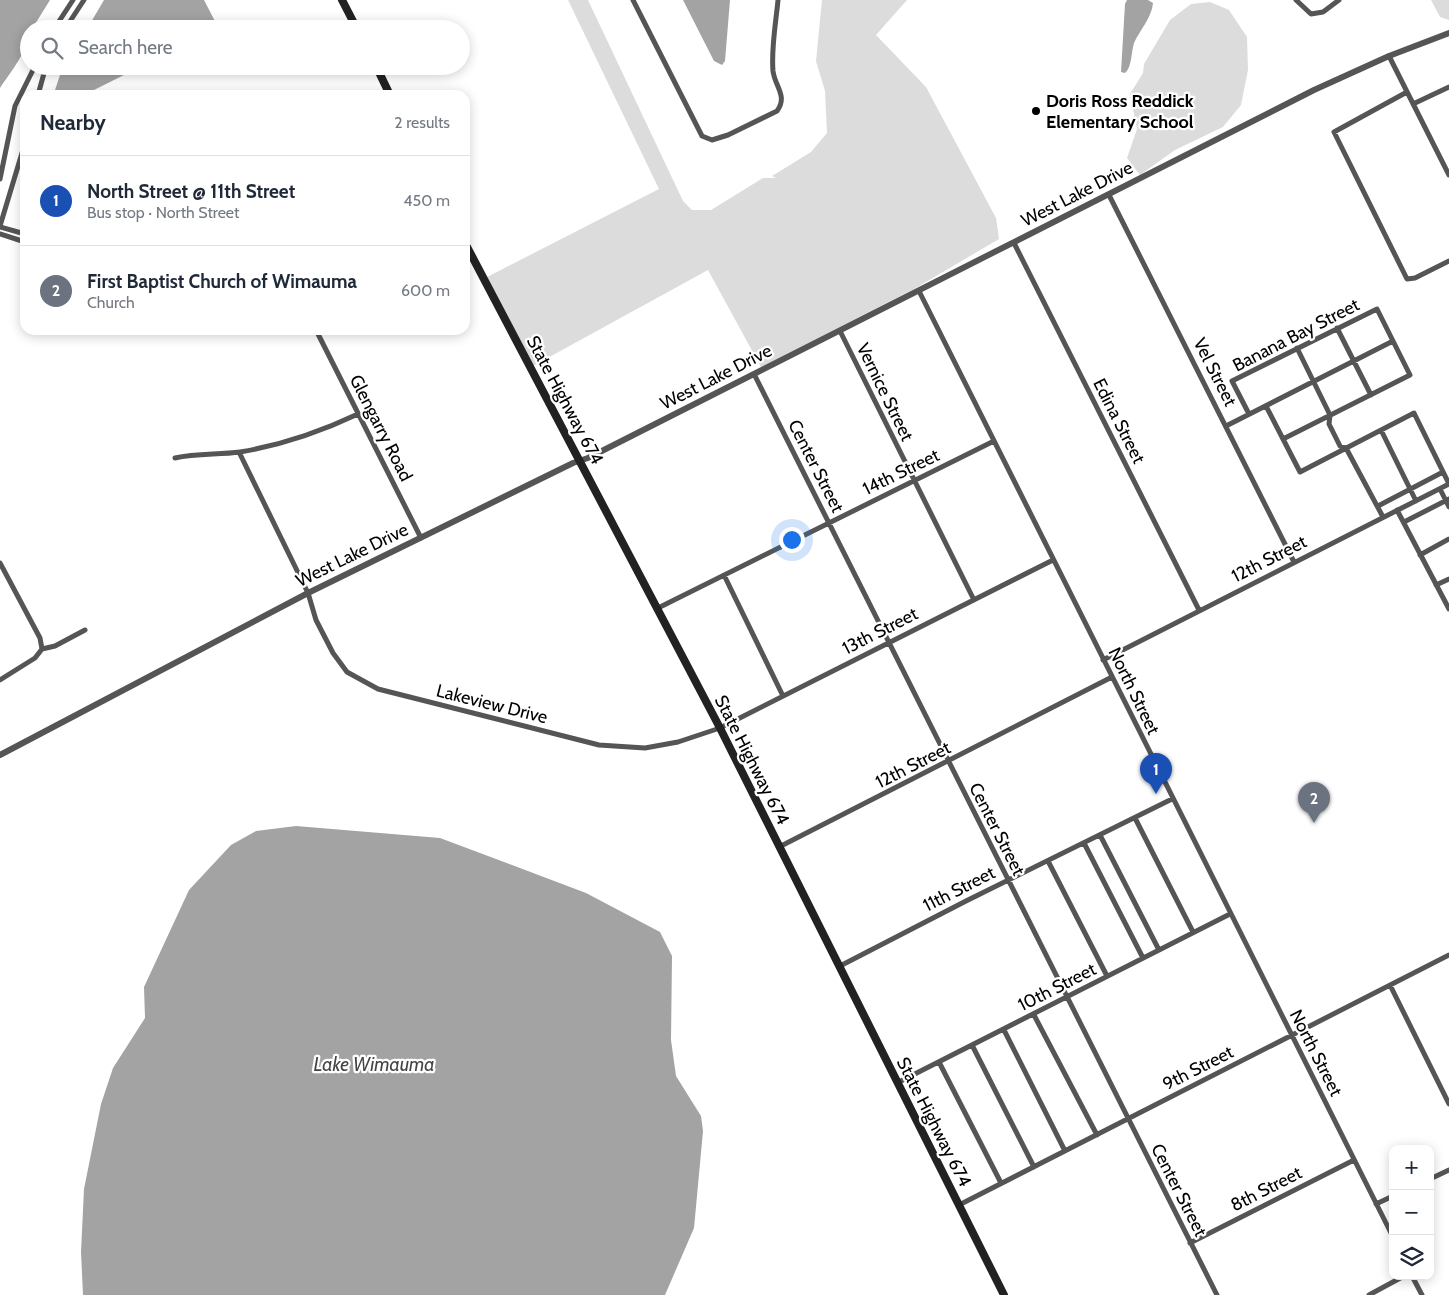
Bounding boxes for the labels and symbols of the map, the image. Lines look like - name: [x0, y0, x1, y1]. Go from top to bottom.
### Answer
- place label: Doris Ross Reddick Elementary School: [1046, 90, 1194, 133]
- marker: Doris Ross Reddick Elementary School: [1030, 105, 1042, 117]
- street label: West Lake Drive: [1018, 156, 1136, 232]
- street label: Banana Bay Street: [1229, 294, 1363, 376]
- street label: State Highway 674: [522, 332, 608, 468]
- street label: Vel Street: [1188, 334, 1242, 410]
- street label: West Lake Drive: [657, 339, 775, 415]
- street label: Vernice Street: [852, 339, 918, 445]
- street label: Glengarry Road: [345, 371, 417, 485]
- street label: Edina Street: [1088, 375, 1150, 467]
- street label: Center Street: [783, 416, 849, 516]
- street label: 14th Street: [859, 444, 943, 500]
- street label: West Lake Drive: [292, 518, 412, 592]
- your location: [779, 527, 805, 553]
- street label: 12th Street: [1228, 531, 1310, 587]
- street label: 13th Street: [839, 603, 921, 659]
- street label: North Street: [1103, 644, 1165, 738]
- street label: Lakeview Drive: [434, 680, 550, 728]
- street label: State Highway 674: [710, 692, 794, 828]
- street label: 12th Street: [872, 737, 954, 793]
- pin: 1: [1140, 753, 1172, 794]
- street label: Center Street: [964, 779, 1030, 879]
- pin: 2: [1298, 782, 1330, 823]
- street label: 11th Street: [919, 862, 999, 916]
- street label: 10th Street: [1014, 958, 1100, 1016]
- street label: North Street: [1285, 1006, 1347, 1100]
- street label: 9th Street: [1159, 1041, 1237, 1095]
- water label: Lake Wimauma: [313, 1053, 435, 1076]
- street label: State Highway 674: [892, 1054, 976, 1190]
- street label: Center Street: [1146, 1140, 1212, 1240]
- street label: 8th Street: [1227, 1162, 1305, 1216]

